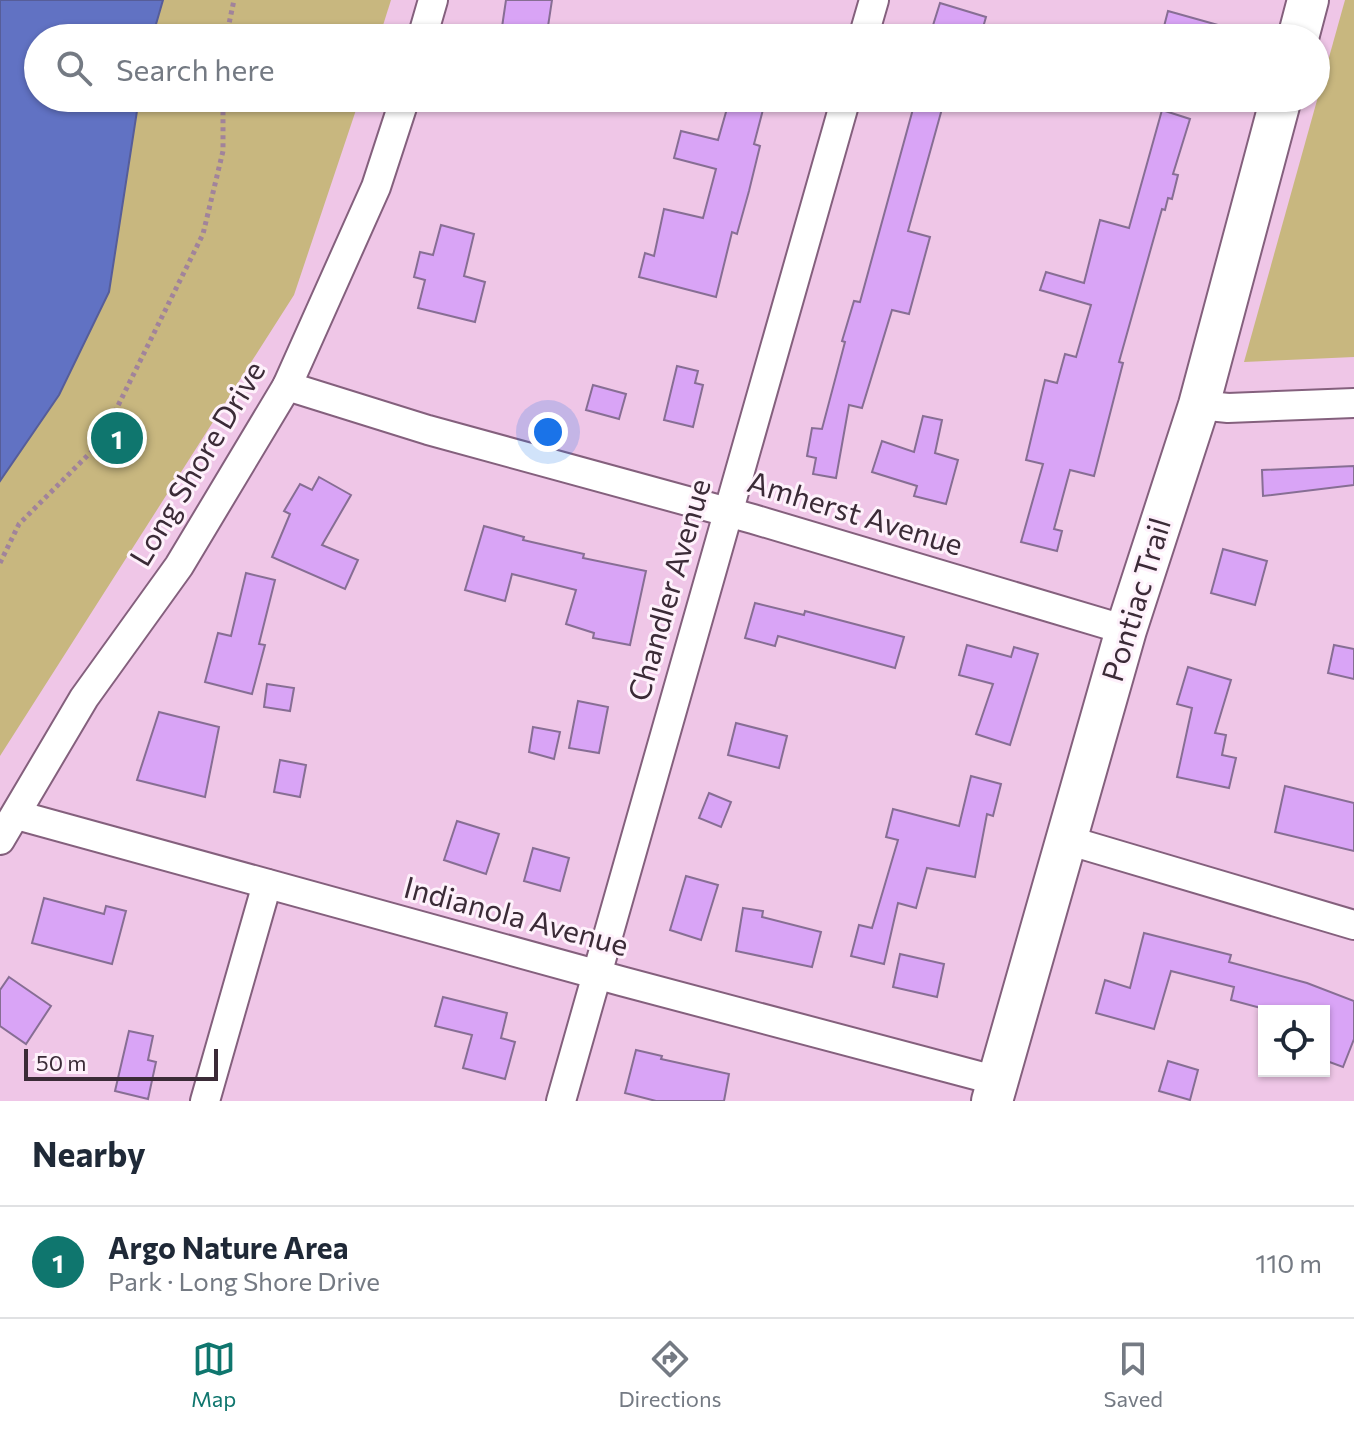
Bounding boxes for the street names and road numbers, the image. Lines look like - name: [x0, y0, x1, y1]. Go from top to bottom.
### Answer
- street label: Long Shore Drive: [120, 354, 272, 572]
- street label: Amherst Avenue: [744, 461, 968, 562]
- street label: Chandler Avenue: [618, 474, 717, 705]
- street label: Pontiac Trail: [1092, 513, 1177, 686]
- street label: Indianola Avenue: [401, 867, 633, 962]

